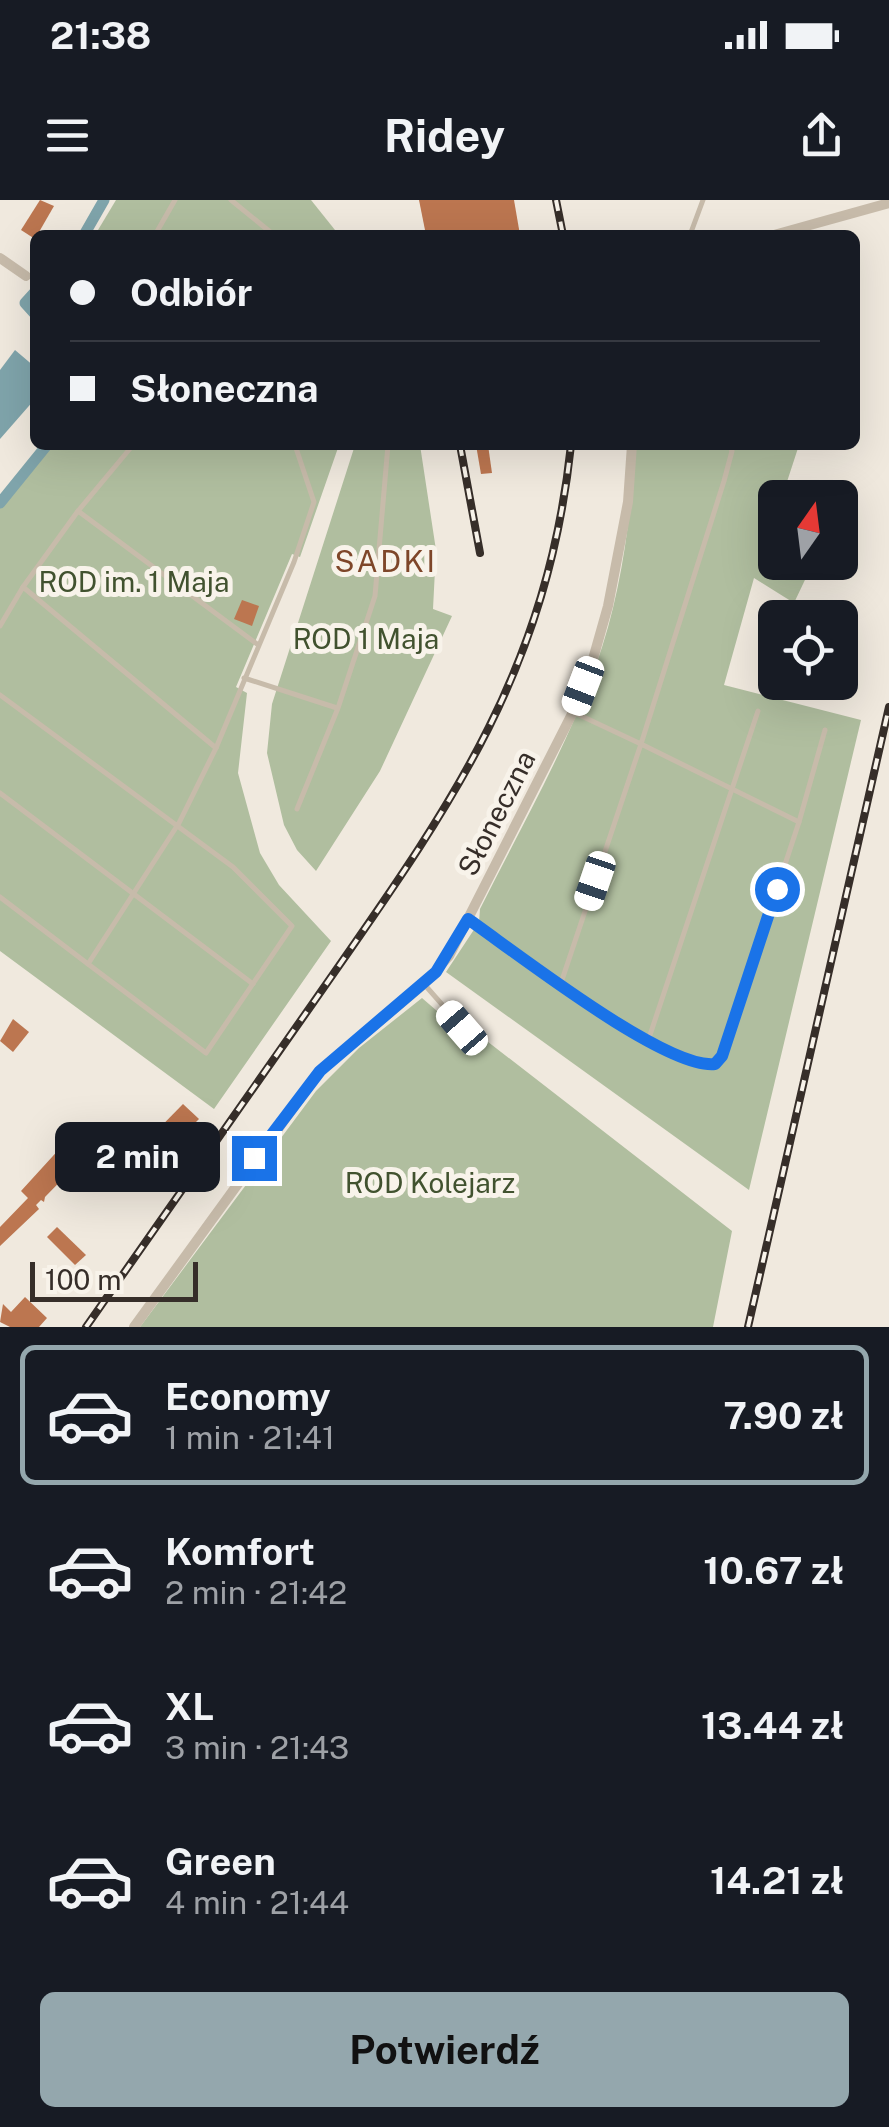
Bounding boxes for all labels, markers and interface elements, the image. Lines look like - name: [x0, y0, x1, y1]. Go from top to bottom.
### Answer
- text: 21:38: [50, 13, 151, 58]
- icon: menu: [40, 108, 95, 163]
- icon: share: [794, 108, 849, 163]
- text: Ridey: [384, 109, 505, 162]
- text: Odbiór: [130, 270, 252, 315]
- text: Słoneczna: [130, 366, 319, 411]
- north arrow: [758, 480, 858, 580]
- map controls: [758, 480, 858, 700]
- district label: SADKI: [334, 543, 438, 579]
- park label: ROD im. 1 Maja: [39, 565, 229, 598]
- button: locate: [758, 600, 858, 700]
- park label: ROD 1 Maja: [293, 622, 439, 655]
- car: [558, 653, 608, 719]
- street label: Słoneczna: [450, 745, 542, 881]
- car: [571, 848, 619, 914]
- route start: [755, 867, 800, 912]
- car: [431, 996, 493, 1060]
- callout: 2 min: [54, 1123, 219, 1193]
- route end: [232, 1136, 277, 1181]
- text: 2 min: [96, 1138, 179, 1175]
- park label: ROD Kolejarz: [345, 1166, 515, 1199]
- scale bar: [30, 1257, 198, 1302]
- text: 100 m: [45, 1263, 122, 1296]
- icon: car: [45, 1370, 135, 1460]
- text: Economy: [165, 1374, 331, 1419]
- text: 7.90 zł: [723, 1393, 844, 1438]
- text: 1 min · 21:41: [165, 1419, 335, 1456]
- icon: car: [45, 1525, 135, 1615]
- text: Komfort: [165, 1529, 315, 1574]
- text: 10.67 zł: [703, 1548, 844, 1593]
- text: 2 min · 21:42: [165, 1574, 347, 1611]
- icon: car: [45, 1680, 135, 1770]
- text: XL: [165, 1684, 214, 1729]
- text: 13.44 zł: [701, 1703, 844, 1748]
- text: 3 min · 21:43: [165, 1729, 349, 1766]
- icon: car: [45, 1835, 135, 1925]
- text: Green: [165, 1839, 276, 1884]
- text: 14.21 zł: [710, 1858, 844, 1903]
- text: 4 min · 21:44: [165, 1884, 349, 1921]
- button: Potwierdź: [40, 1992, 849, 2107]

